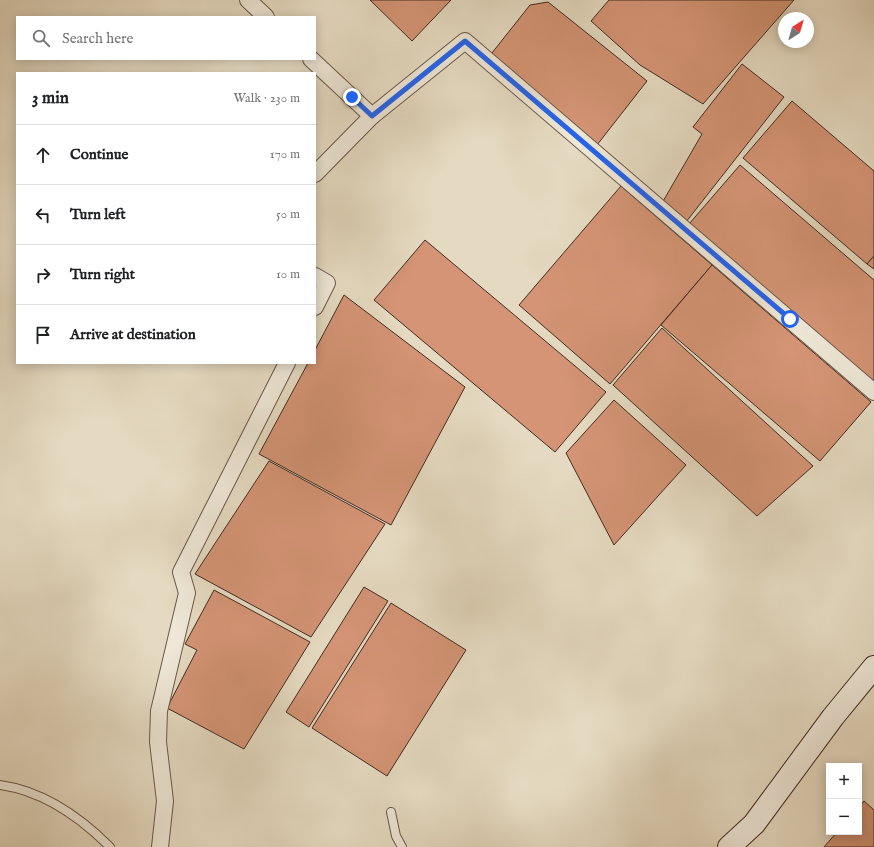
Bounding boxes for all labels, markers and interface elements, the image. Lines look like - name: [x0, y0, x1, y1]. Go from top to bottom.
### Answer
- north arrow: [778, 12, 814, 48]
- search box: [16, 16, 316, 60]
- icon: search: [30, 27, 52, 49]
- text: Search here: [62, 29, 133, 48]
- text: 3 min: [32, 88, 69, 109]
- route end: [343, 88, 361, 106]
- text: Walk · 230 m: [234, 90, 300, 107]
- icon: ahead: [32, 144, 54, 166]
- text: Continue: [70, 145, 128, 164]
- text: 170 m: [270, 146, 300, 163]
- icon: left: [32, 204, 54, 226]
- text: Turn left: [70, 205, 126, 224]
- text: 50 m: [276, 206, 300, 223]
- icon: right: [32, 264, 54, 286]
- text: Turn right: [70, 265, 135, 284]
- text: 10 m: [276, 266, 300, 283]
- route start: [781, 310, 799, 328]
- icon: arrive: [32, 324, 54, 346]
- text: Arrive at destination: [70, 325, 196, 344]
- map controls: [826, 763, 862, 835]
- button: +: [826, 763, 862, 799]
- button: −: [826, 799, 862, 835]

